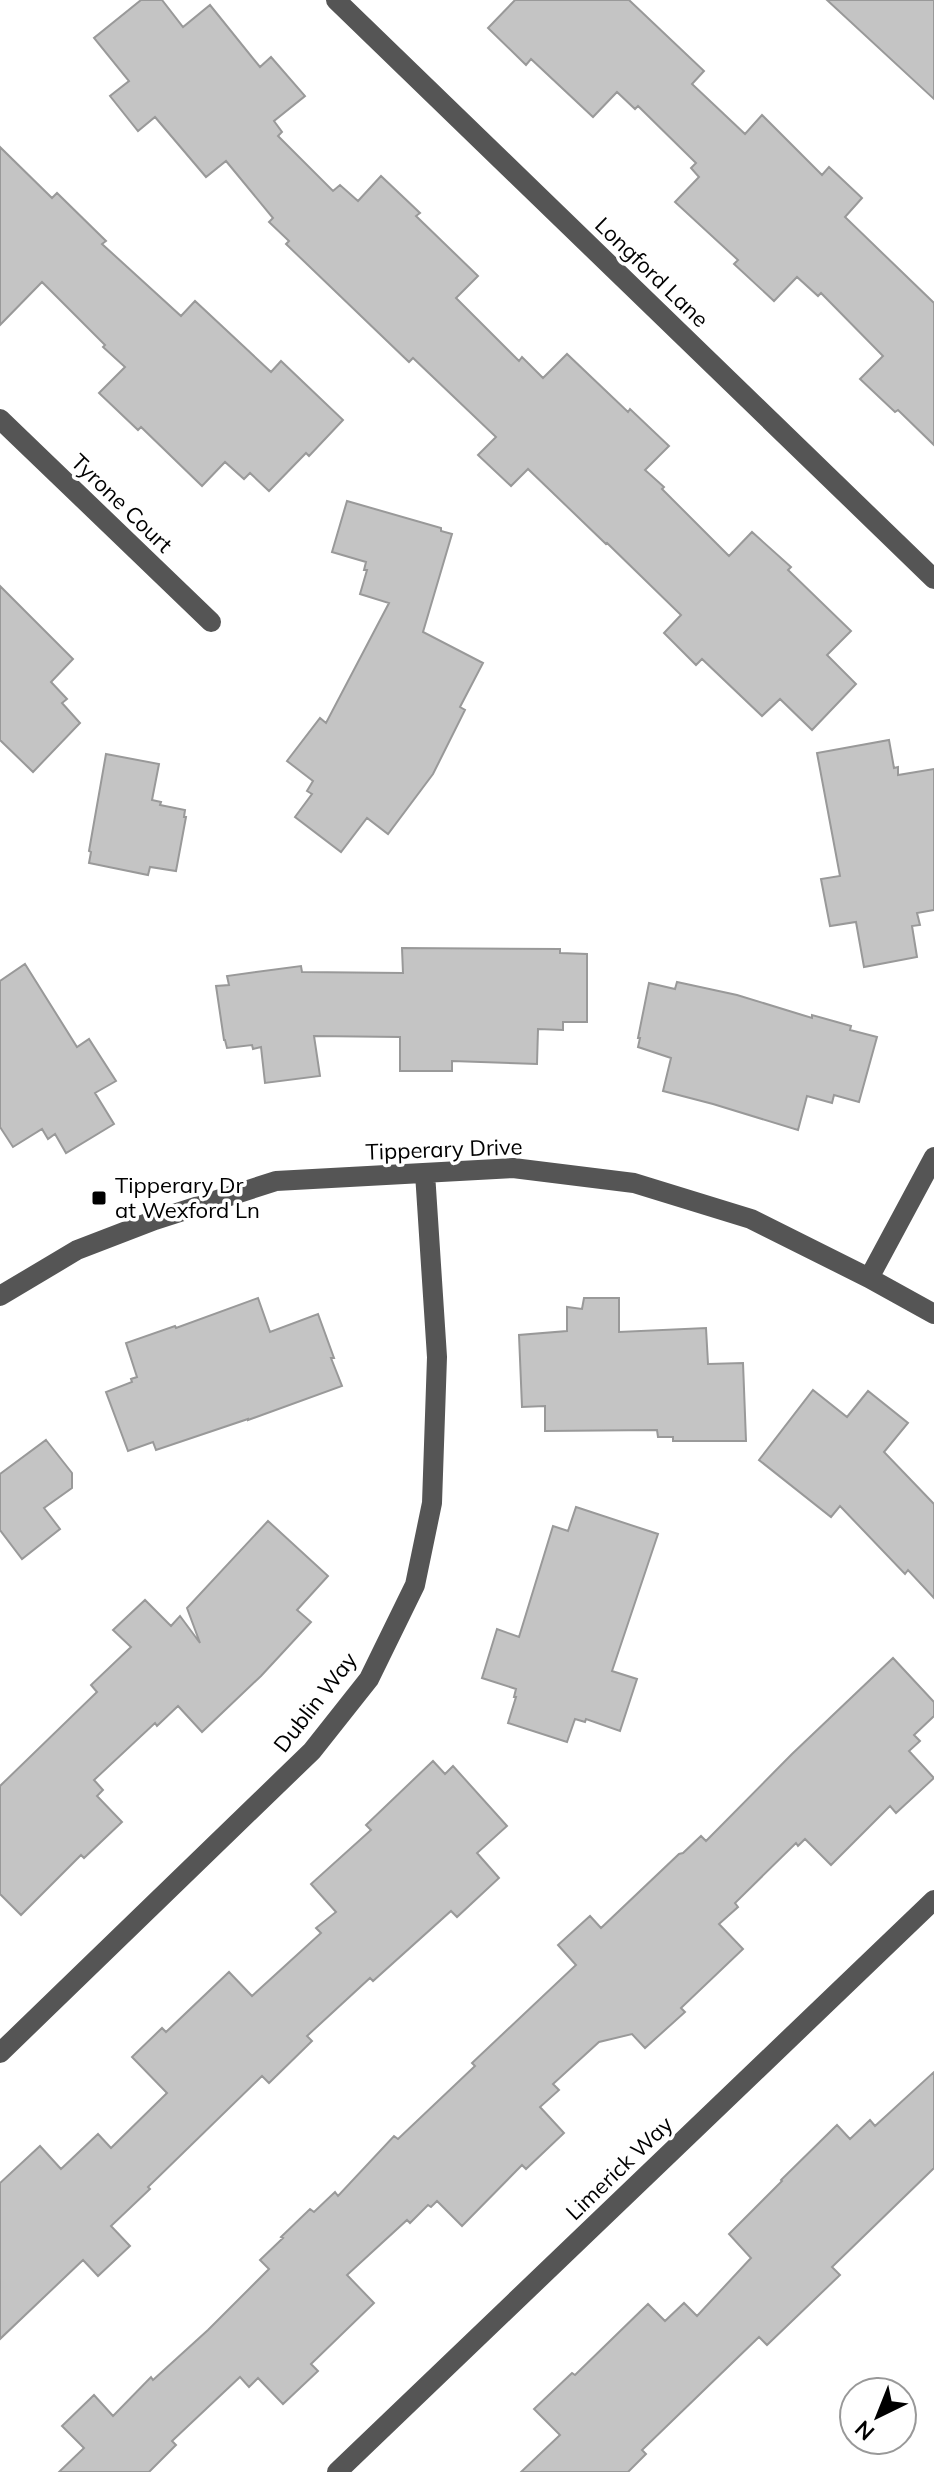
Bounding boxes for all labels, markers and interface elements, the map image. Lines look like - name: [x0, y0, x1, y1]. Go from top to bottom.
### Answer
- street label: Longford Lane: [589, 211, 715, 333]
- street label: Tyrone Court: [65, 448, 179, 559]
- street label: Tipperary Drive: [365, 1132, 523, 1166]
- place label: Tipperary Dr at Wexford Ln: [115, 1171, 260, 1224]
- marker: Tipperary Dr at Wexford Ln: [90, 1189, 108, 1207]
- street label: Dublin Way: [267, 1646, 363, 1758]
- street label: Limerick Way: [560, 2110, 678, 2226]
- north arrow: [838, 2376, 918, 2456]
- text: N: [849, 2415, 880, 2447]

